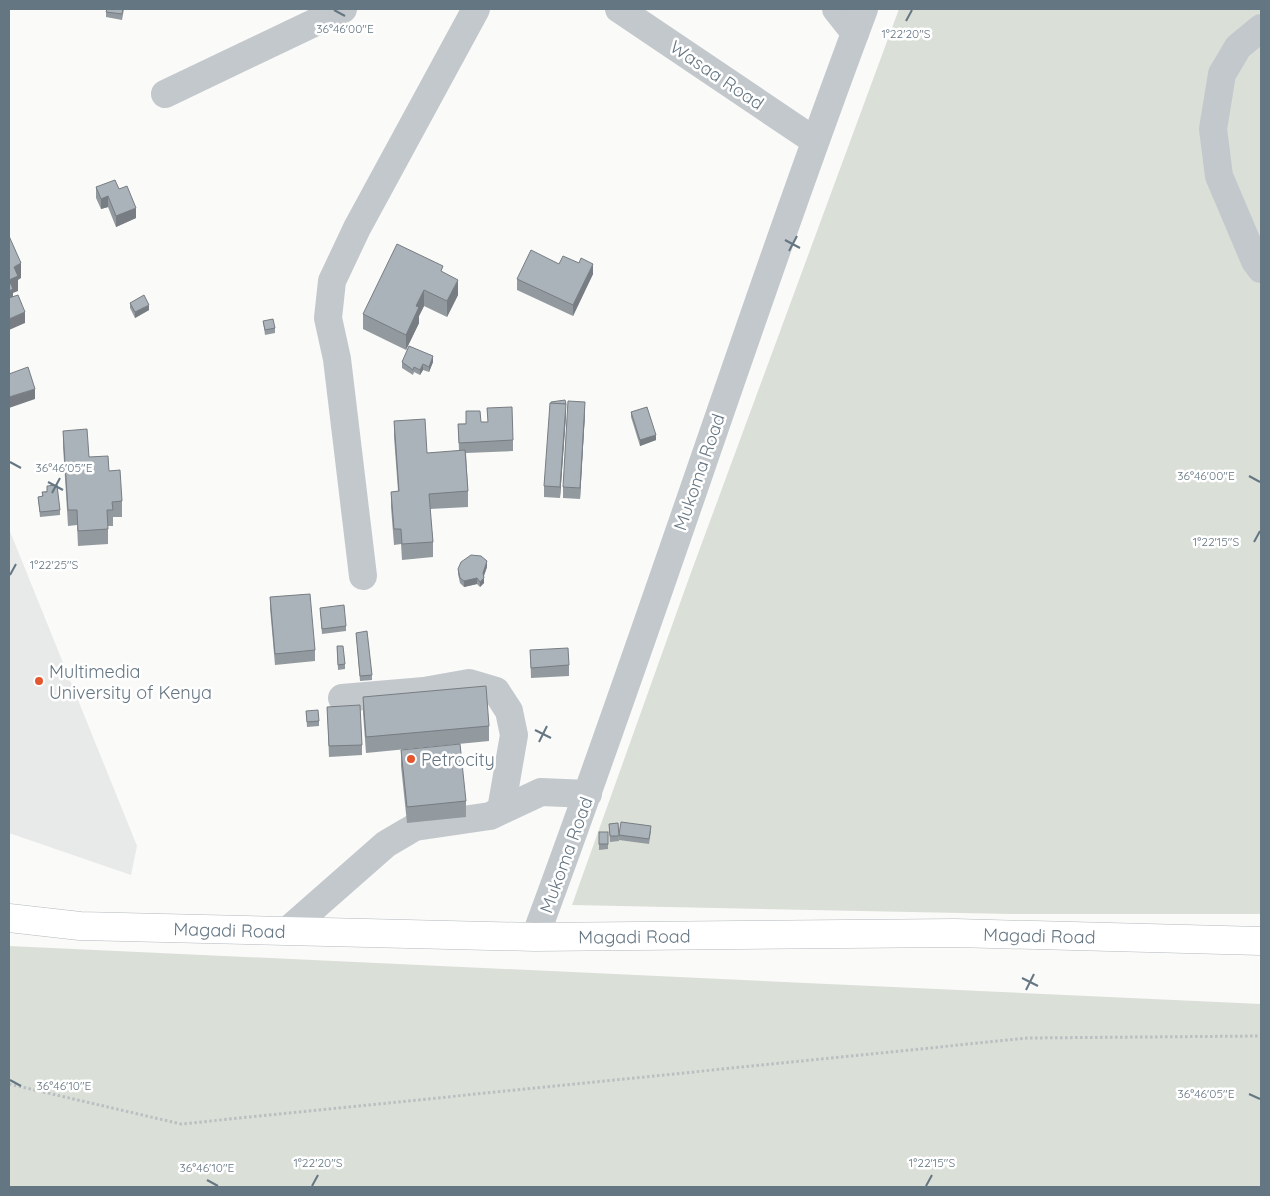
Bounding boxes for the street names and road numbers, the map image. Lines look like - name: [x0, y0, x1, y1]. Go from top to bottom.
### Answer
- street label: Wasaa Road: [666, 35, 768, 115]
- street label: Mukoma Road: [668, 411, 730, 533]
- street label: Mukoma Road: [534, 794, 598, 916]
- street label: Magadi Road: [173, 917, 286, 942]
- street label: Magadi Road: [983, 922, 1096, 948]
- street label: Magadi Road: [578, 924, 691, 948]

